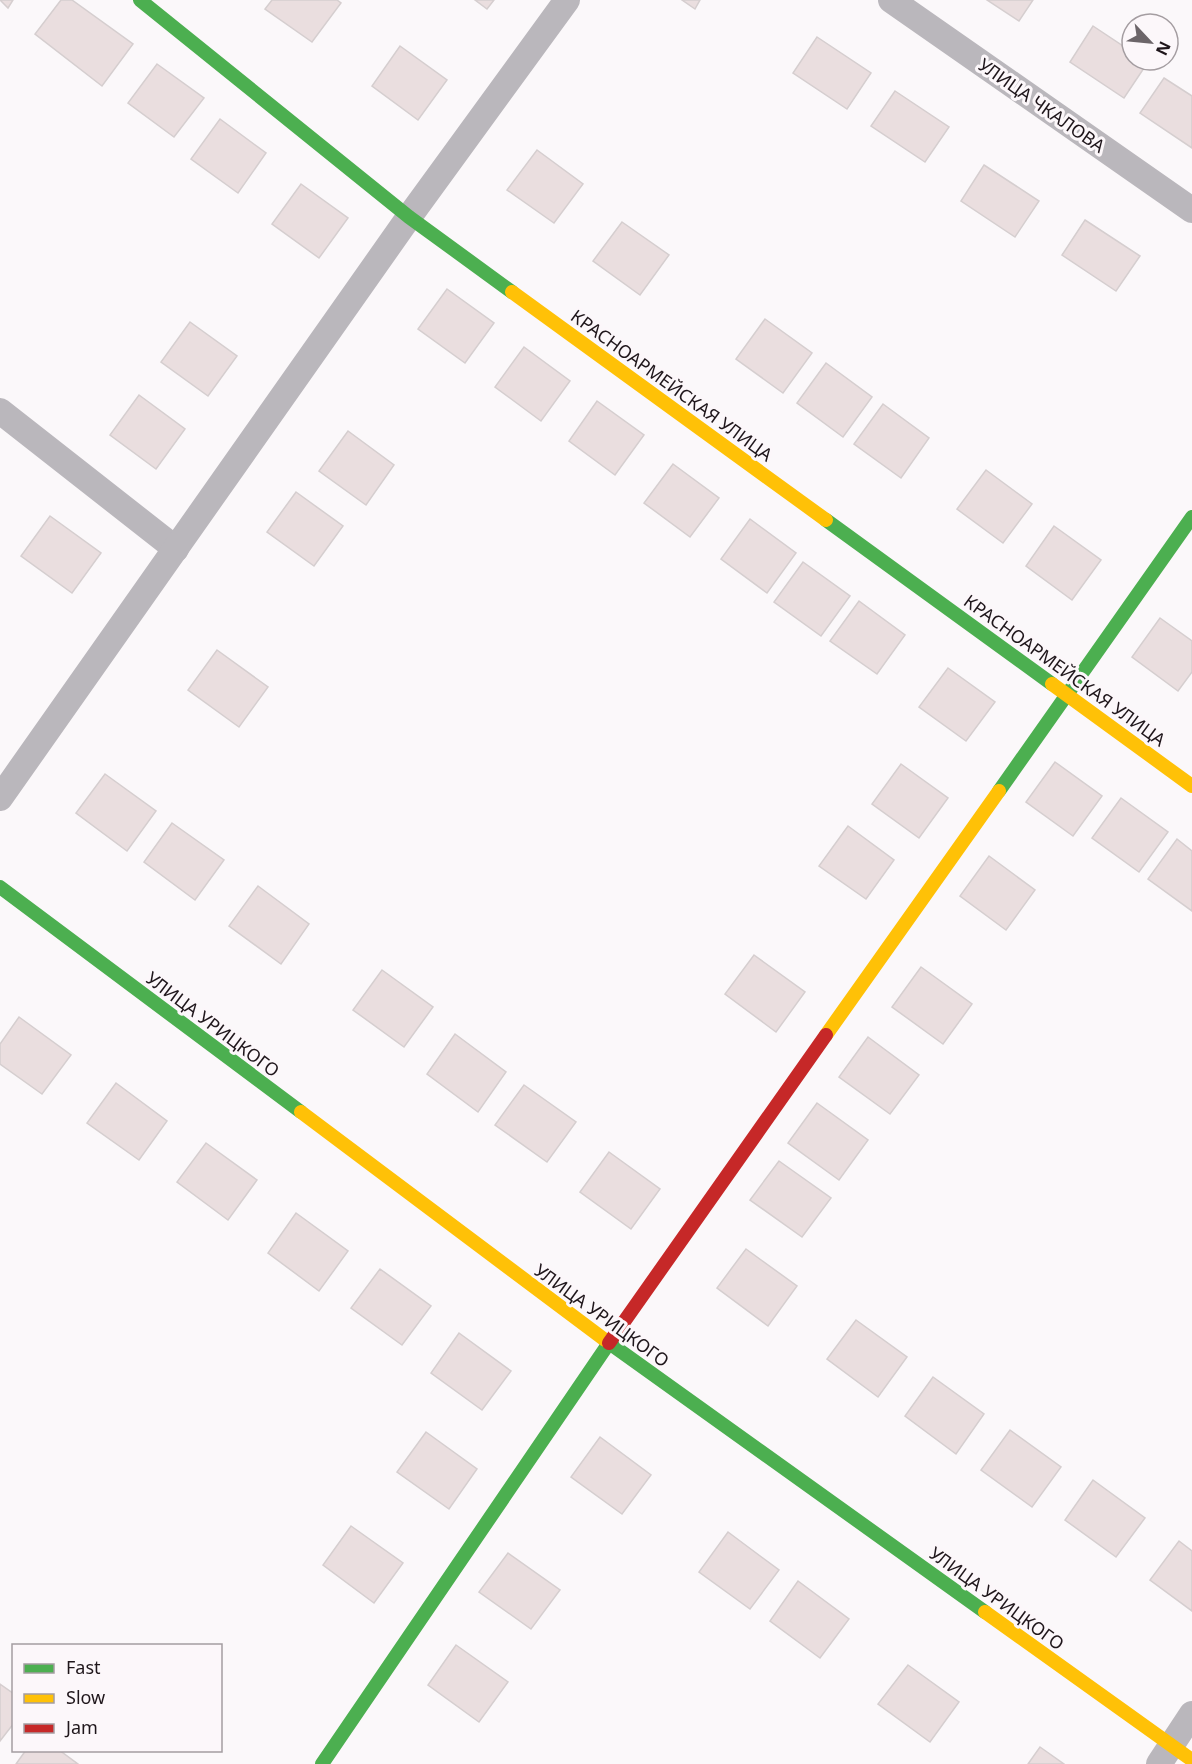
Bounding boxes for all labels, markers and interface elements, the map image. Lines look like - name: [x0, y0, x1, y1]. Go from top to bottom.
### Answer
- north arrow: [1120, 12, 1180, 72]
- text: N: [1151, 38, 1176, 59]
- street label: УЛИЦА ЧКАЛОВА: [974, 52, 1111, 158]
- street label: КРАСНОАРМЕЙСКАЯ УЛИЦА: [566, 304, 778, 467]
- street label: КРАСНОАРМЕЙСКАЯ УЛИЦА: [959, 589, 1171, 752]
- street label: УЛИЦА УРИЦКОГО: [141, 966, 285, 1082]
- street label: УЛИЦА УРИЦКОГО: [530, 1258, 674, 1372]
- street label: УЛИЦА УРИЦКОГО: [925, 1541, 1069, 1655]
- legend: [12, 1644, 222, 1752]
- text: Fast: [66, 1655, 101, 1679]
- text: Slow: [66, 1685, 105, 1709]
- text: Jam: [64, 1715, 98, 1739]

